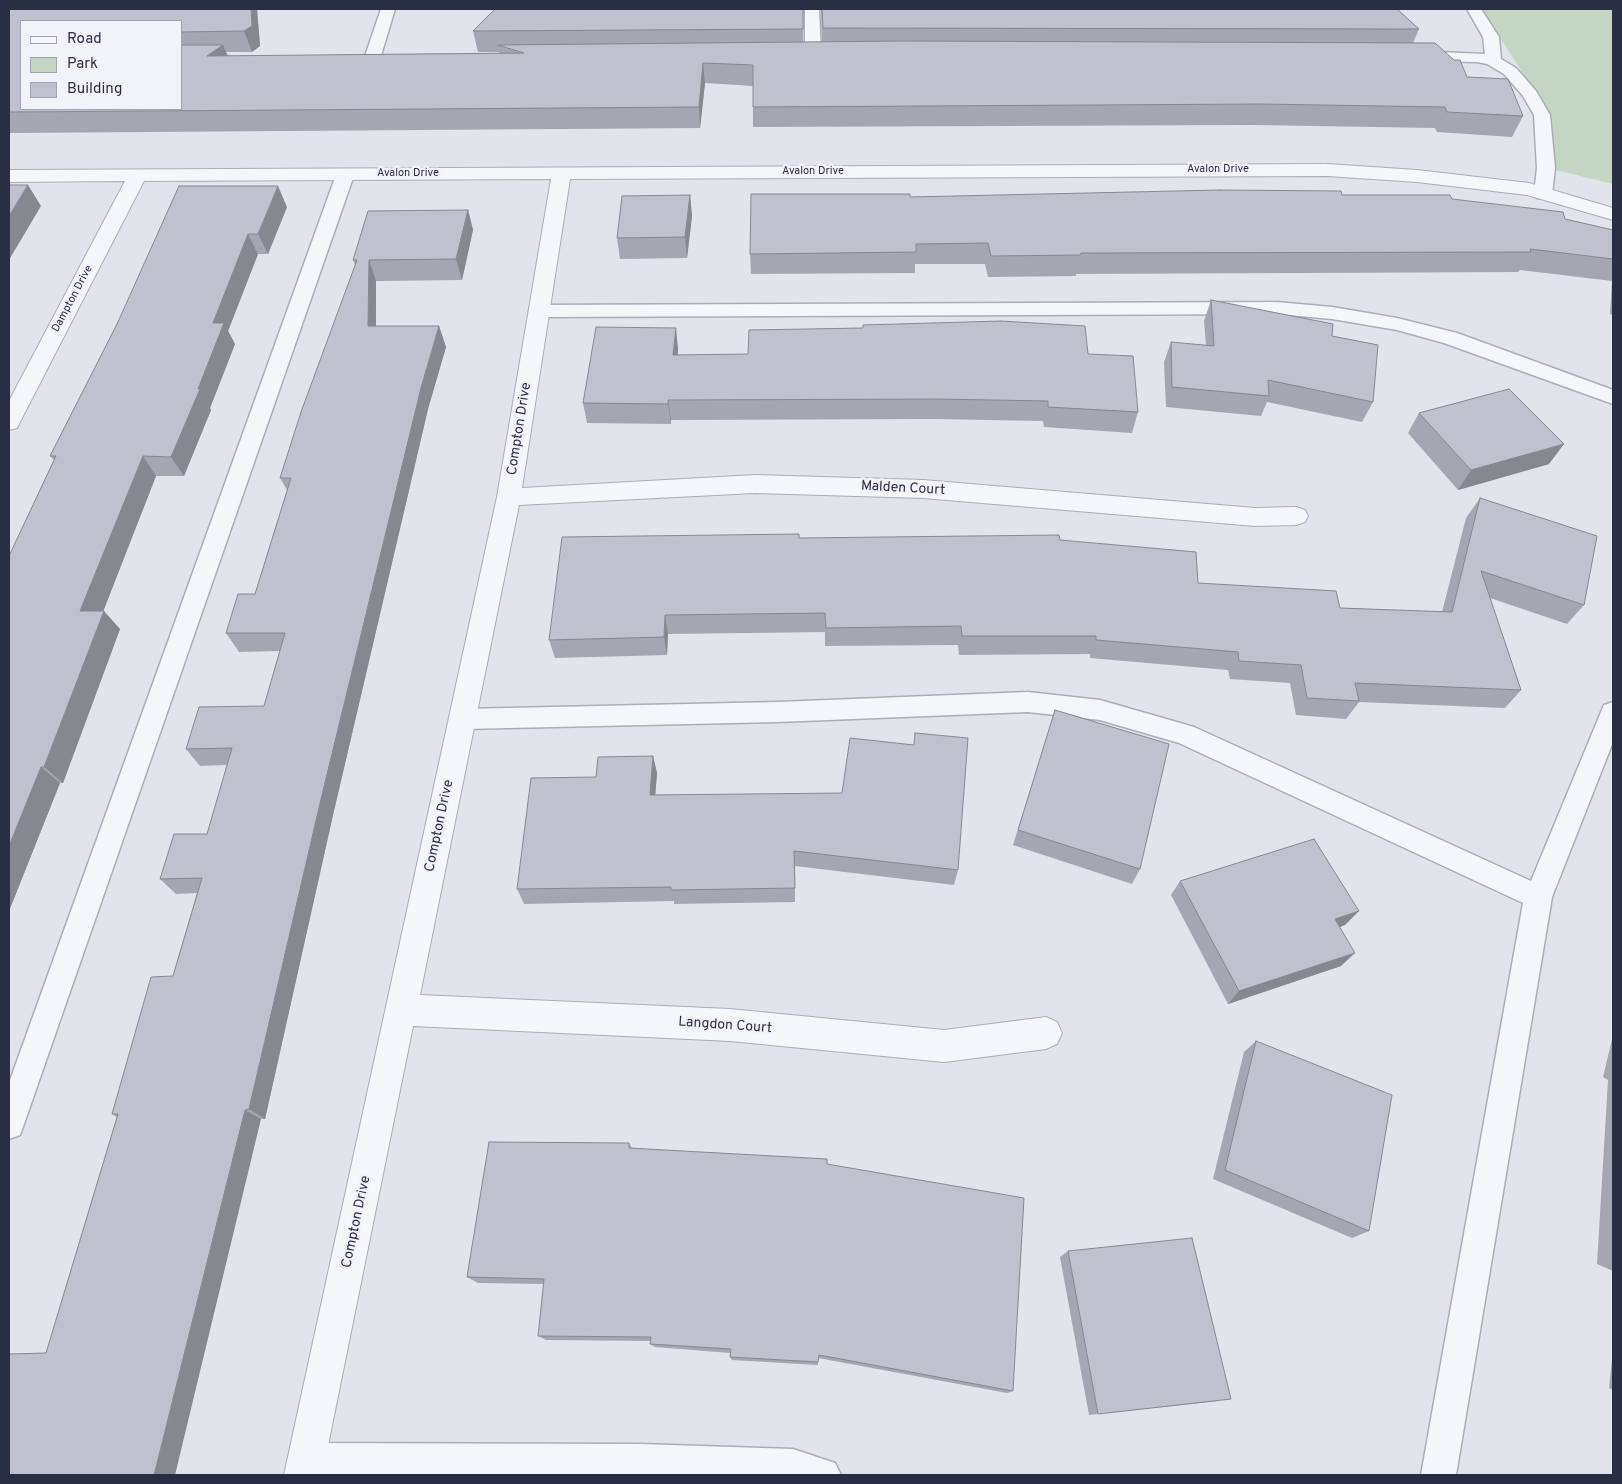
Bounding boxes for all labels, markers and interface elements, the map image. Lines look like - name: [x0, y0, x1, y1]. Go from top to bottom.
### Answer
- legend: [20, 20, 182, 110]
- text: Road: [67, 30, 102, 49]
- text: Park: [67, 55, 98, 74]
- text: Building: [67, 80, 122, 99]
- street label: Avalon Drive: [1187, 163, 1249, 177]
- street label: Avalon Drive: [782, 165, 844, 179]
- street label: Avalon Drive: [377, 167, 439, 181]
- street label: Dampton Drive: [50, 263, 96, 335]
- street label: Compton Drive: [504, 381, 536, 477]
- street label: Malden Court: [860, 478, 946, 500]
- street label: Compton Drive: [422, 778, 458, 874]
- street label: Langdon Court: [678, 1014, 772, 1038]
- street label: Compton Drive: [339, 1174, 375, 1270]

